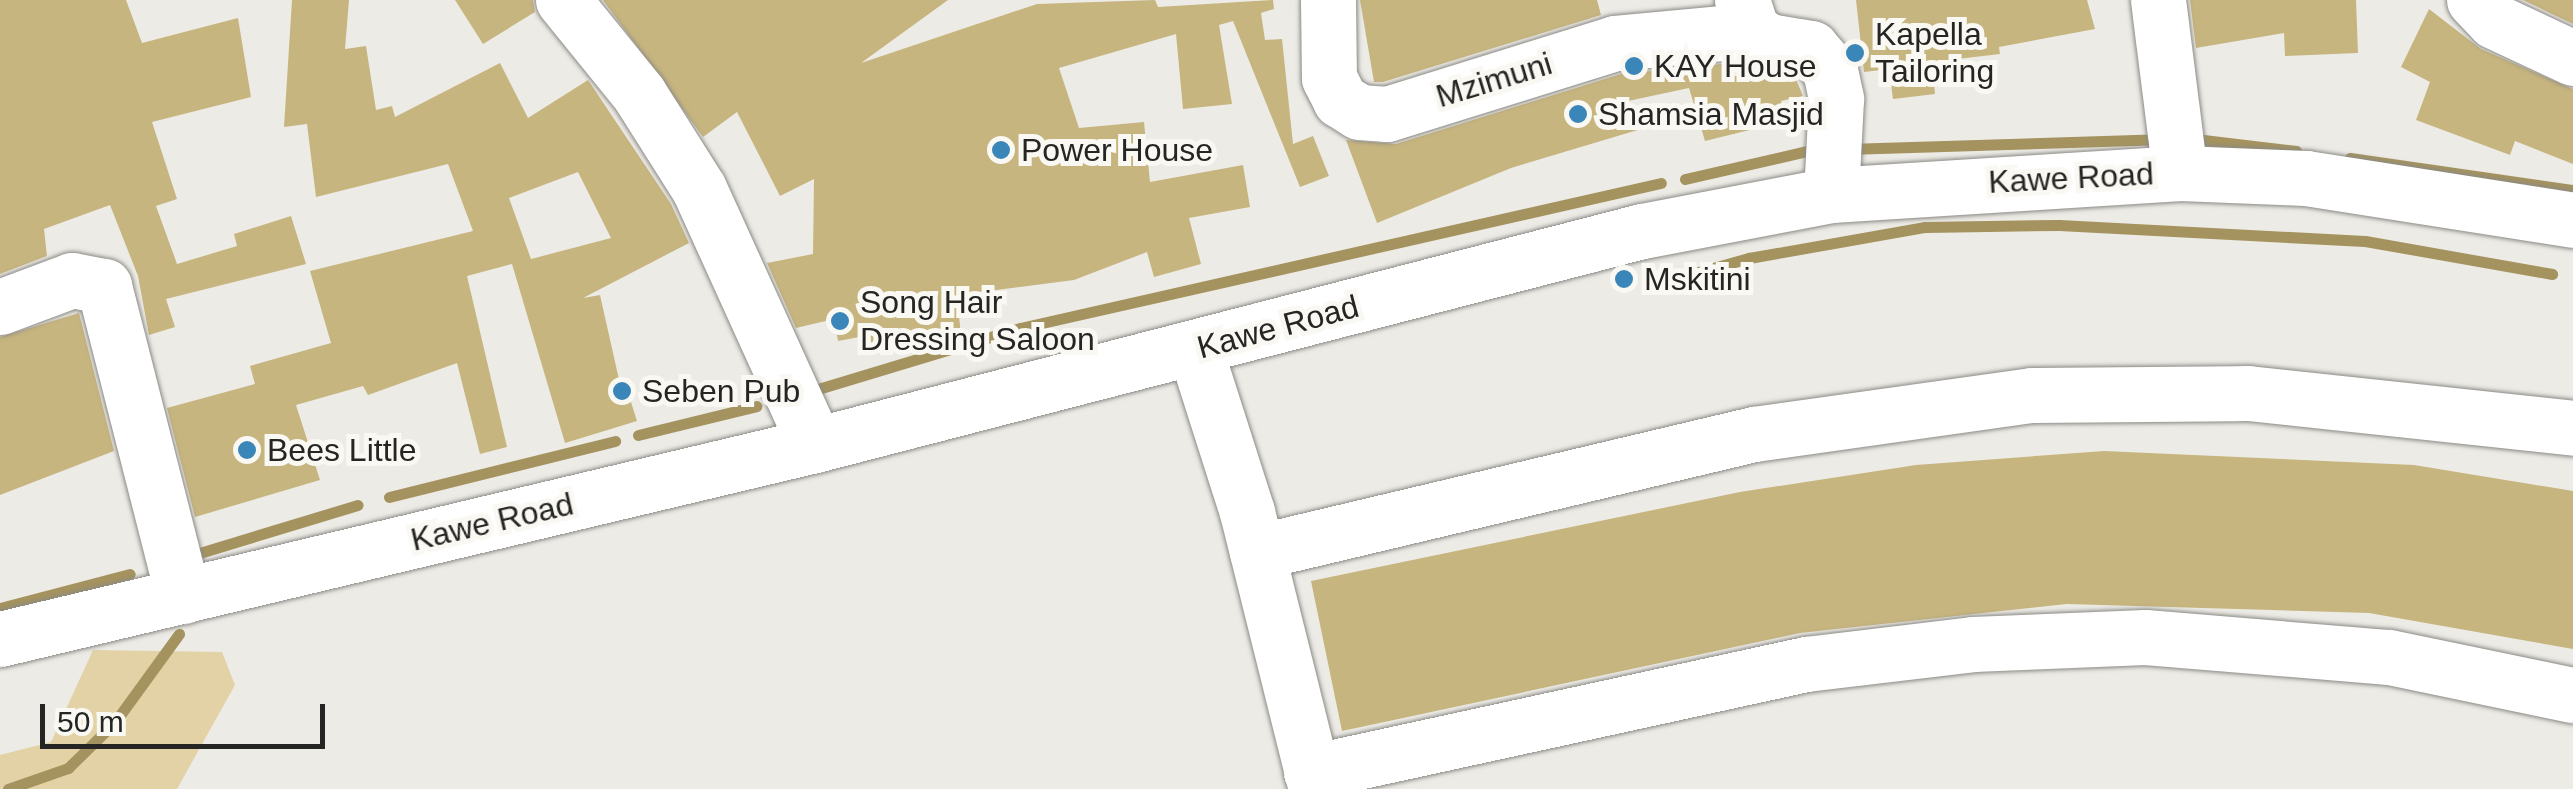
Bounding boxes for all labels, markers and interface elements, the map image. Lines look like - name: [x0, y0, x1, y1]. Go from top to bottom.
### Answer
- place label: Kapella Tailoring: [1875, 16, 1994, 91]
- marker: Kapella Tailoring: [1844, 42, 1866, 64]
- street label: Mzimuni: [1431, 44, 1557, 116]
- place label: KAY House: [1654, 47, 1817, 85]
- marker: KAY House: [1623, 55, 1645, 77]
- place label: Shamsia Masjid: [1598, 95, 1824, 133]
- marker: Shamsia Masjid: [1567, 103, 1589, 125]
- place label: Power House: [1021, 131, 1213, 169]
- marker: Power House: [990, 139, 1012, 161]
- street label: Kawe Road: [1987, 154, 2155, 202]
- place label: Mskitini: [1644, 260, 1751, 298]
- marker: Mskitini: [1613, 268, 1635, 290]
- place label: Song Hair Dressing Saloon: [860, 284, 1095, 359]
- street label: Kawe Road: [1193, 287, 1363, 367]
- marker: Song Hair Dressing Saloon: [829, 310, 851, 332]
- place label: Seben Pub: [642, 372, 800, 410]
- marker: Seben Pub: [611, 380, 633, 402]
- place label: Bees Little: [267, 431, 416, 469]
- marker: Bees Little: [236, 439, 258, 461]
- street label: Kawe Road: [407, 485, 577, 559]
- scale bar: [45, 684, 330, 746]
- text: 50 m: [57, 705, 124, 738]

